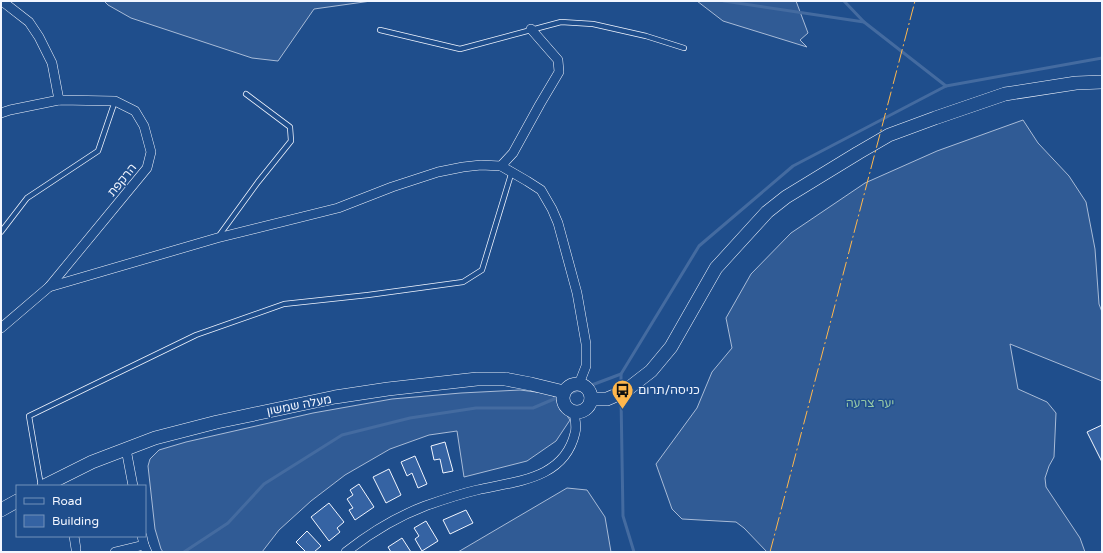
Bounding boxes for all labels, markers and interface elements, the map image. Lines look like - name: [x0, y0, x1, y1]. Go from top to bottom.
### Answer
- street label: הרקפת: [105, 161, 139, 199]
- bus stop icon: כניסה/תרום: [610, 377, 636, 410]
- place label: כניסה/תרום: [638, 383, 700, 397]
- street label: מעלה שמשון: [265, 392, 333, 418]
- park label: יער צרעה: [846, 396, 894, 410]
- legend: [16, 485, 146, 537]
- text: Road: [52, 494, 82, 508]
- text: Building: [52, 514, 99, 528]

